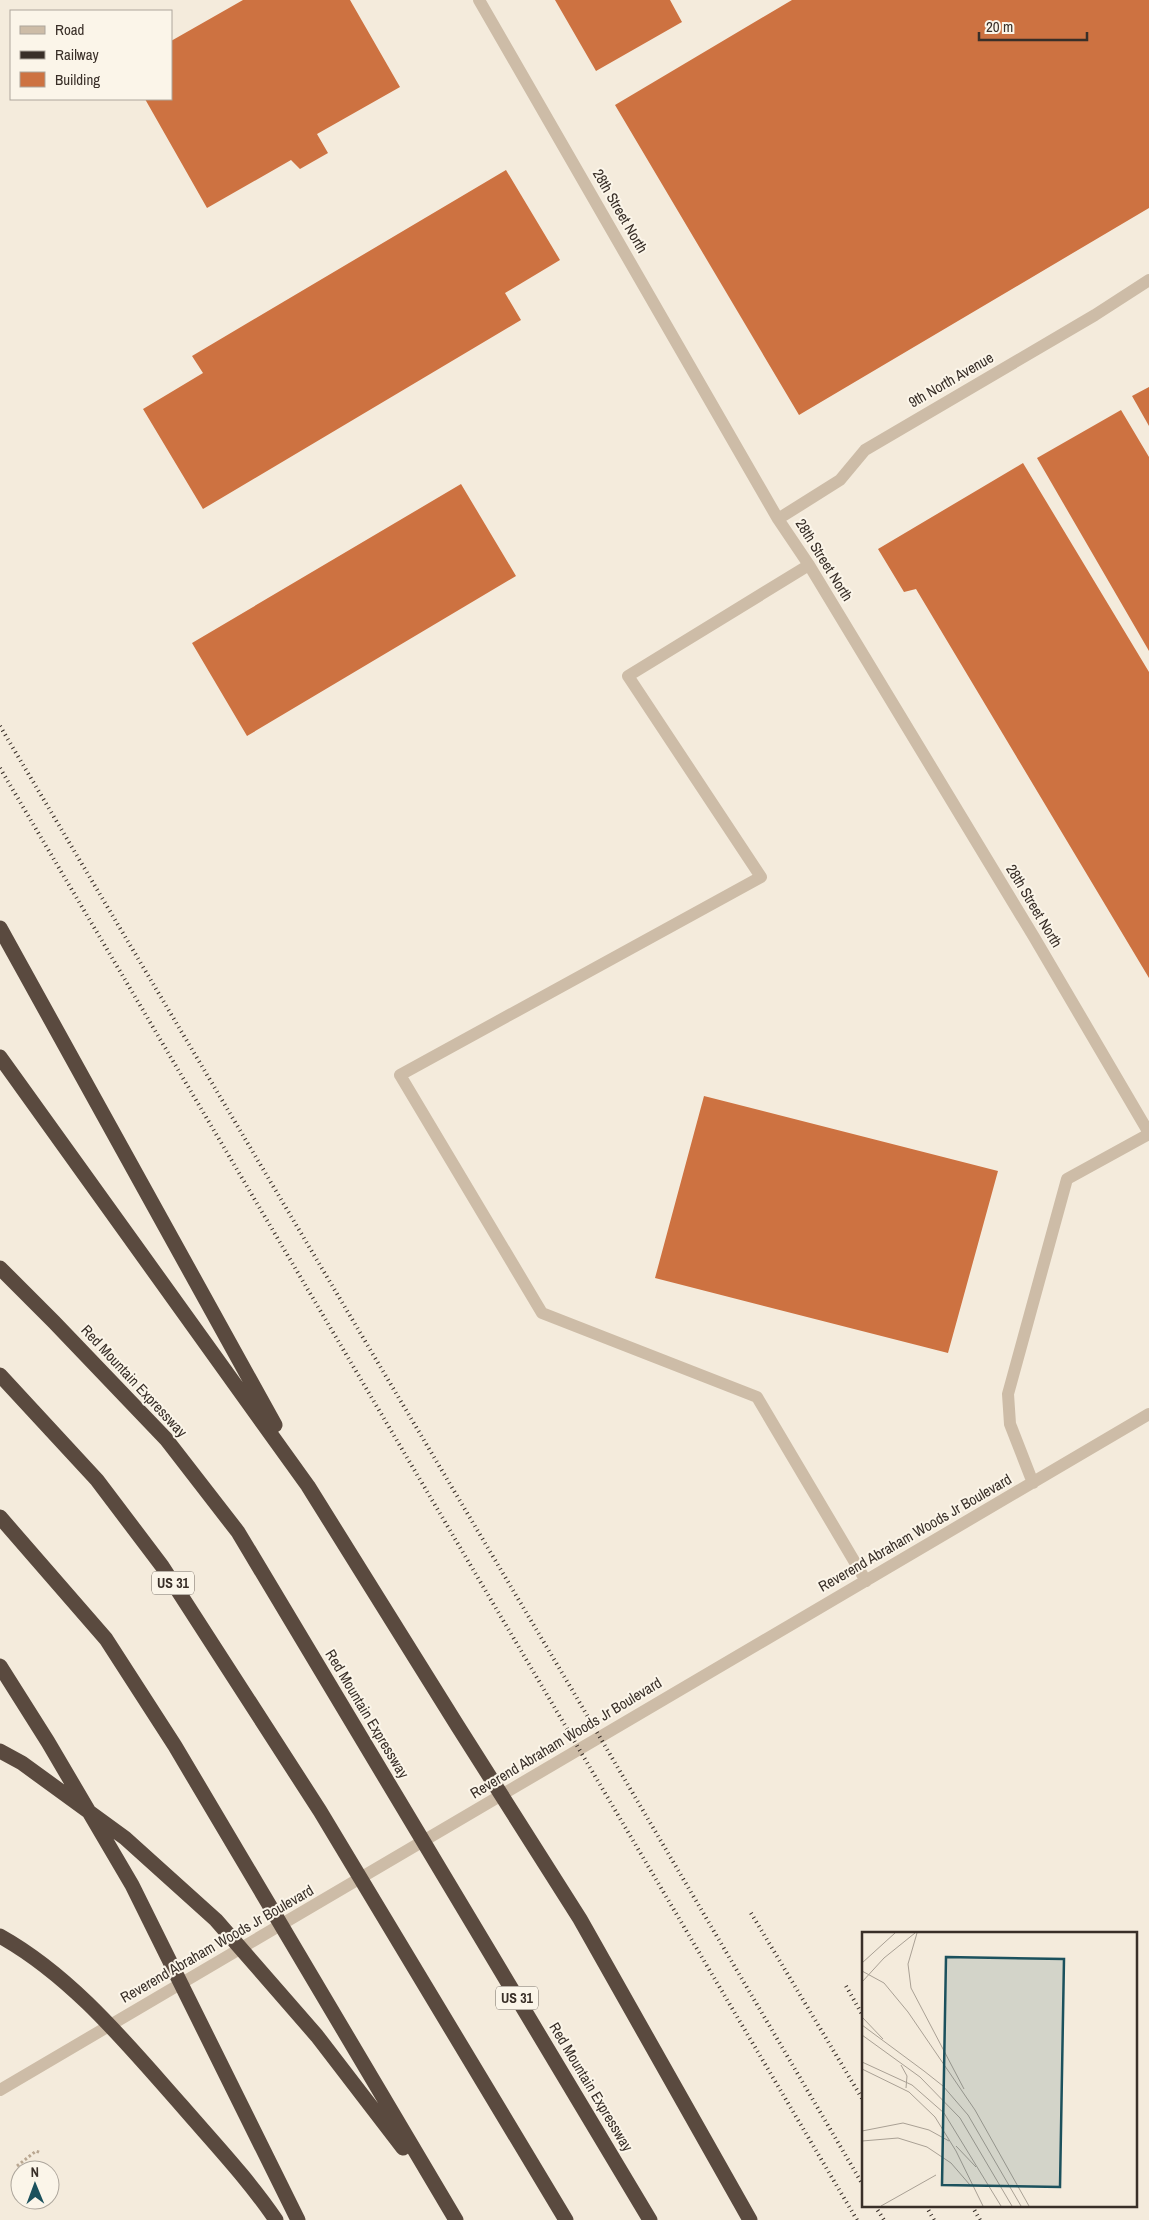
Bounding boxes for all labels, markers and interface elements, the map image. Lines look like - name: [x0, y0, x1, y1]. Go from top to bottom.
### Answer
- legend: [10, 10, 172, 100]
- scale bar: [979, 10, 1086, 42]
- text: 20 m: [986, 16, 1013, 37]
- text: Road: [55, 19, 84, 40]
- text: Railway: [55, 44, 100, 65]
- text: Building: [55, 69, 100, 90]
- street label: 28th Street North: [588, 165, 653, 257]
- street label: 9th North Avenue: [904, 347, 997, 412]
- street label: 28th Street North: [791, 514, 858, 605]
- street label: 28th Street North: [1001, 860, 1068, 951]
- street label: Red Mountain Expressway: [77, 1320, 193, 1442]
- street label: Reverend Abraham Woods Jr Boulevard: [814, 1468, 1015, 1597]
- road number: US 31: [152, 1572, 194, 1595]
- street label: Red Mountain Expressway: [321, 1645, 415, 1783]
- street label: Reverend Abraham Woods Jr Boulevard: [466, 1672, 665, 1803]
- street label: Reverend Abraham Woods Jr Boulevard: [116, 1879, 317, 2008]
- inset map: [862, 1932, 1136, 2208]
- road number: US 31: [496, 1986, 538, 2010]
- street label: Red Mountain Expressway: [545, 2018, 639, 2156]
- north arrow: [10, 2160, 60, 2210]
- text: N: [30, 2163, 39, 2181]

